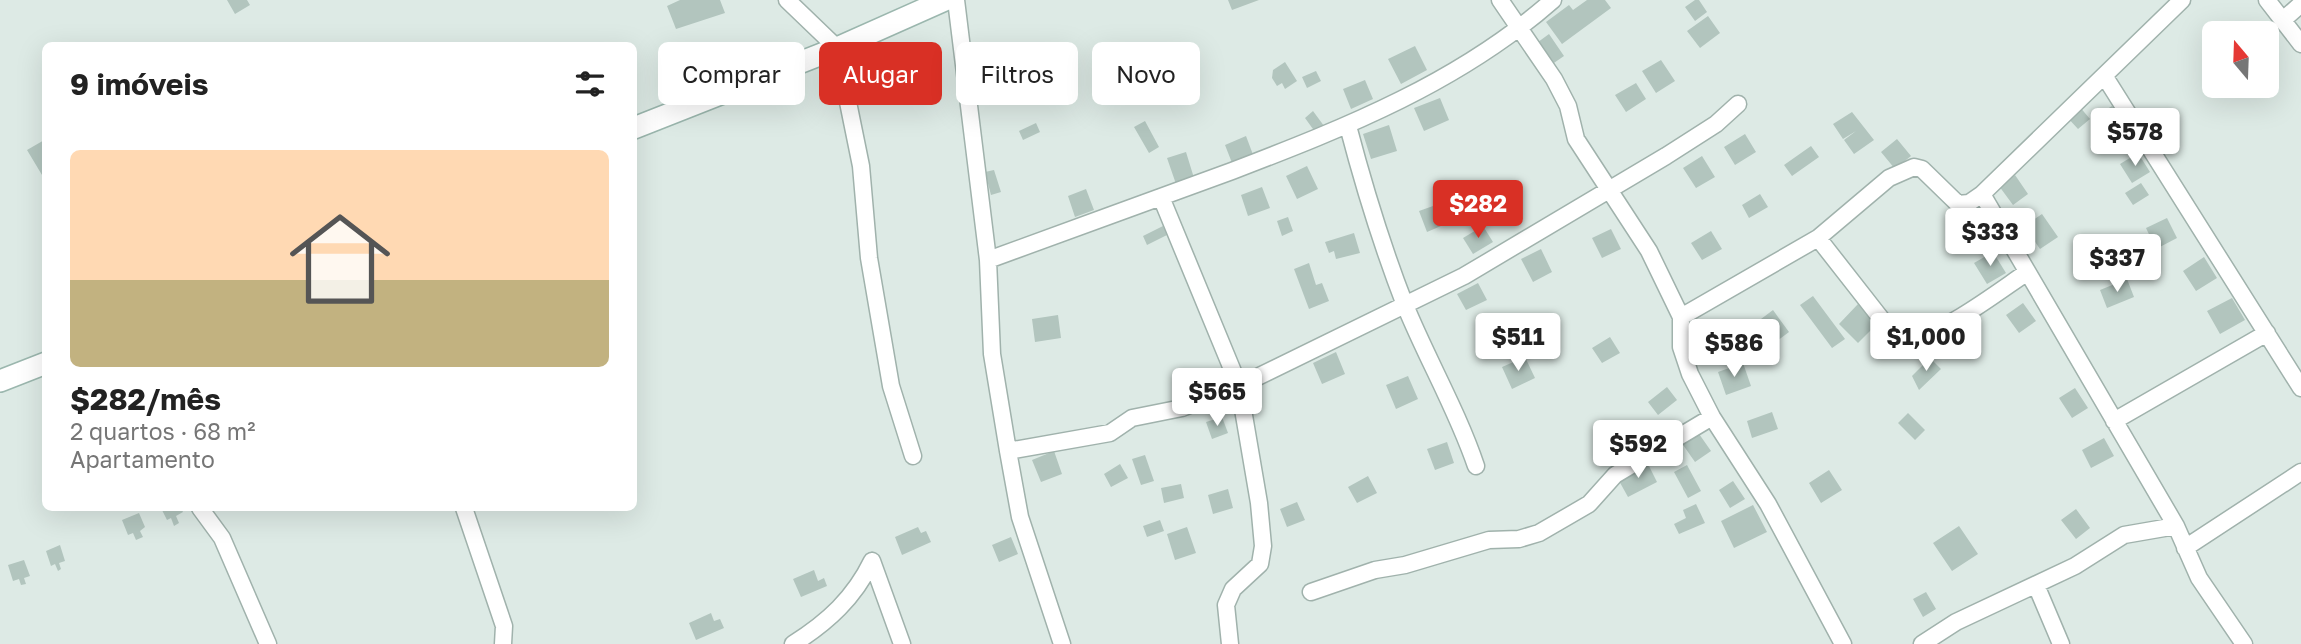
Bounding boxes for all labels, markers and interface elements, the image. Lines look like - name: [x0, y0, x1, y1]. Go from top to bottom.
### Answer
- north arrow: [2202, 21, 2278, 98]
- map controls: [2202, 21, 2279, 98]
- chip: Comprar: [658, 42, 805, 105]
- chip: Alugar: [819, 42, 942, 105]
- chip: Filtros: [956, 42, 1078, 105]
- chip: Novo: [1092, 42, 1200, 105]
- icon: filters: [571, 65, 609, 103]
- text: 9 imóveis: [70, 66, 209, 102]
- pin: $578: [2094, 108, 2176, 168]
- text: $578: [2107, 117, 2163, 145]
- pin: $282: [1437, 180, 1519, 240]
- text: $282: [1449, 189, 1507, 217]
- icon: home: [277, 196, 403, 322]
- pin: $333: [1949, 208, 2031, 268]
- text: $333: [1961, 217, 2019, 245]
- pin: $337: [2076, 234, 2158, 294]
- text: $337: [2089, 243, 2145, 271]
- pin: $511: [1477, 314, 1559, 373]
- pin: $1,000: [1869, 314, 1983, 373]
- pin: $586: [1693, 320, 1775, 379]
- text: $511: [1491, 322, 1545, 350]
- text: $1,000: [1886, 322, 1966, 350]
- text: $586: [1705, 328, 1763, 356]
- pin: $565: [1176, 368, 1258, 428]
- text: $565: [1188, 377, 1246, 405]
- text: $282/mês: [70, 381, 221, 417]
- text: 2 quartos · 68 m²: [70, 417, 256, 445]
- pin: $592: [1597, 420, 1679, 480]
- text: $592: [1609, 429, 1667, 457]
- text: Apartamento: [70, 445, 215, 473]

